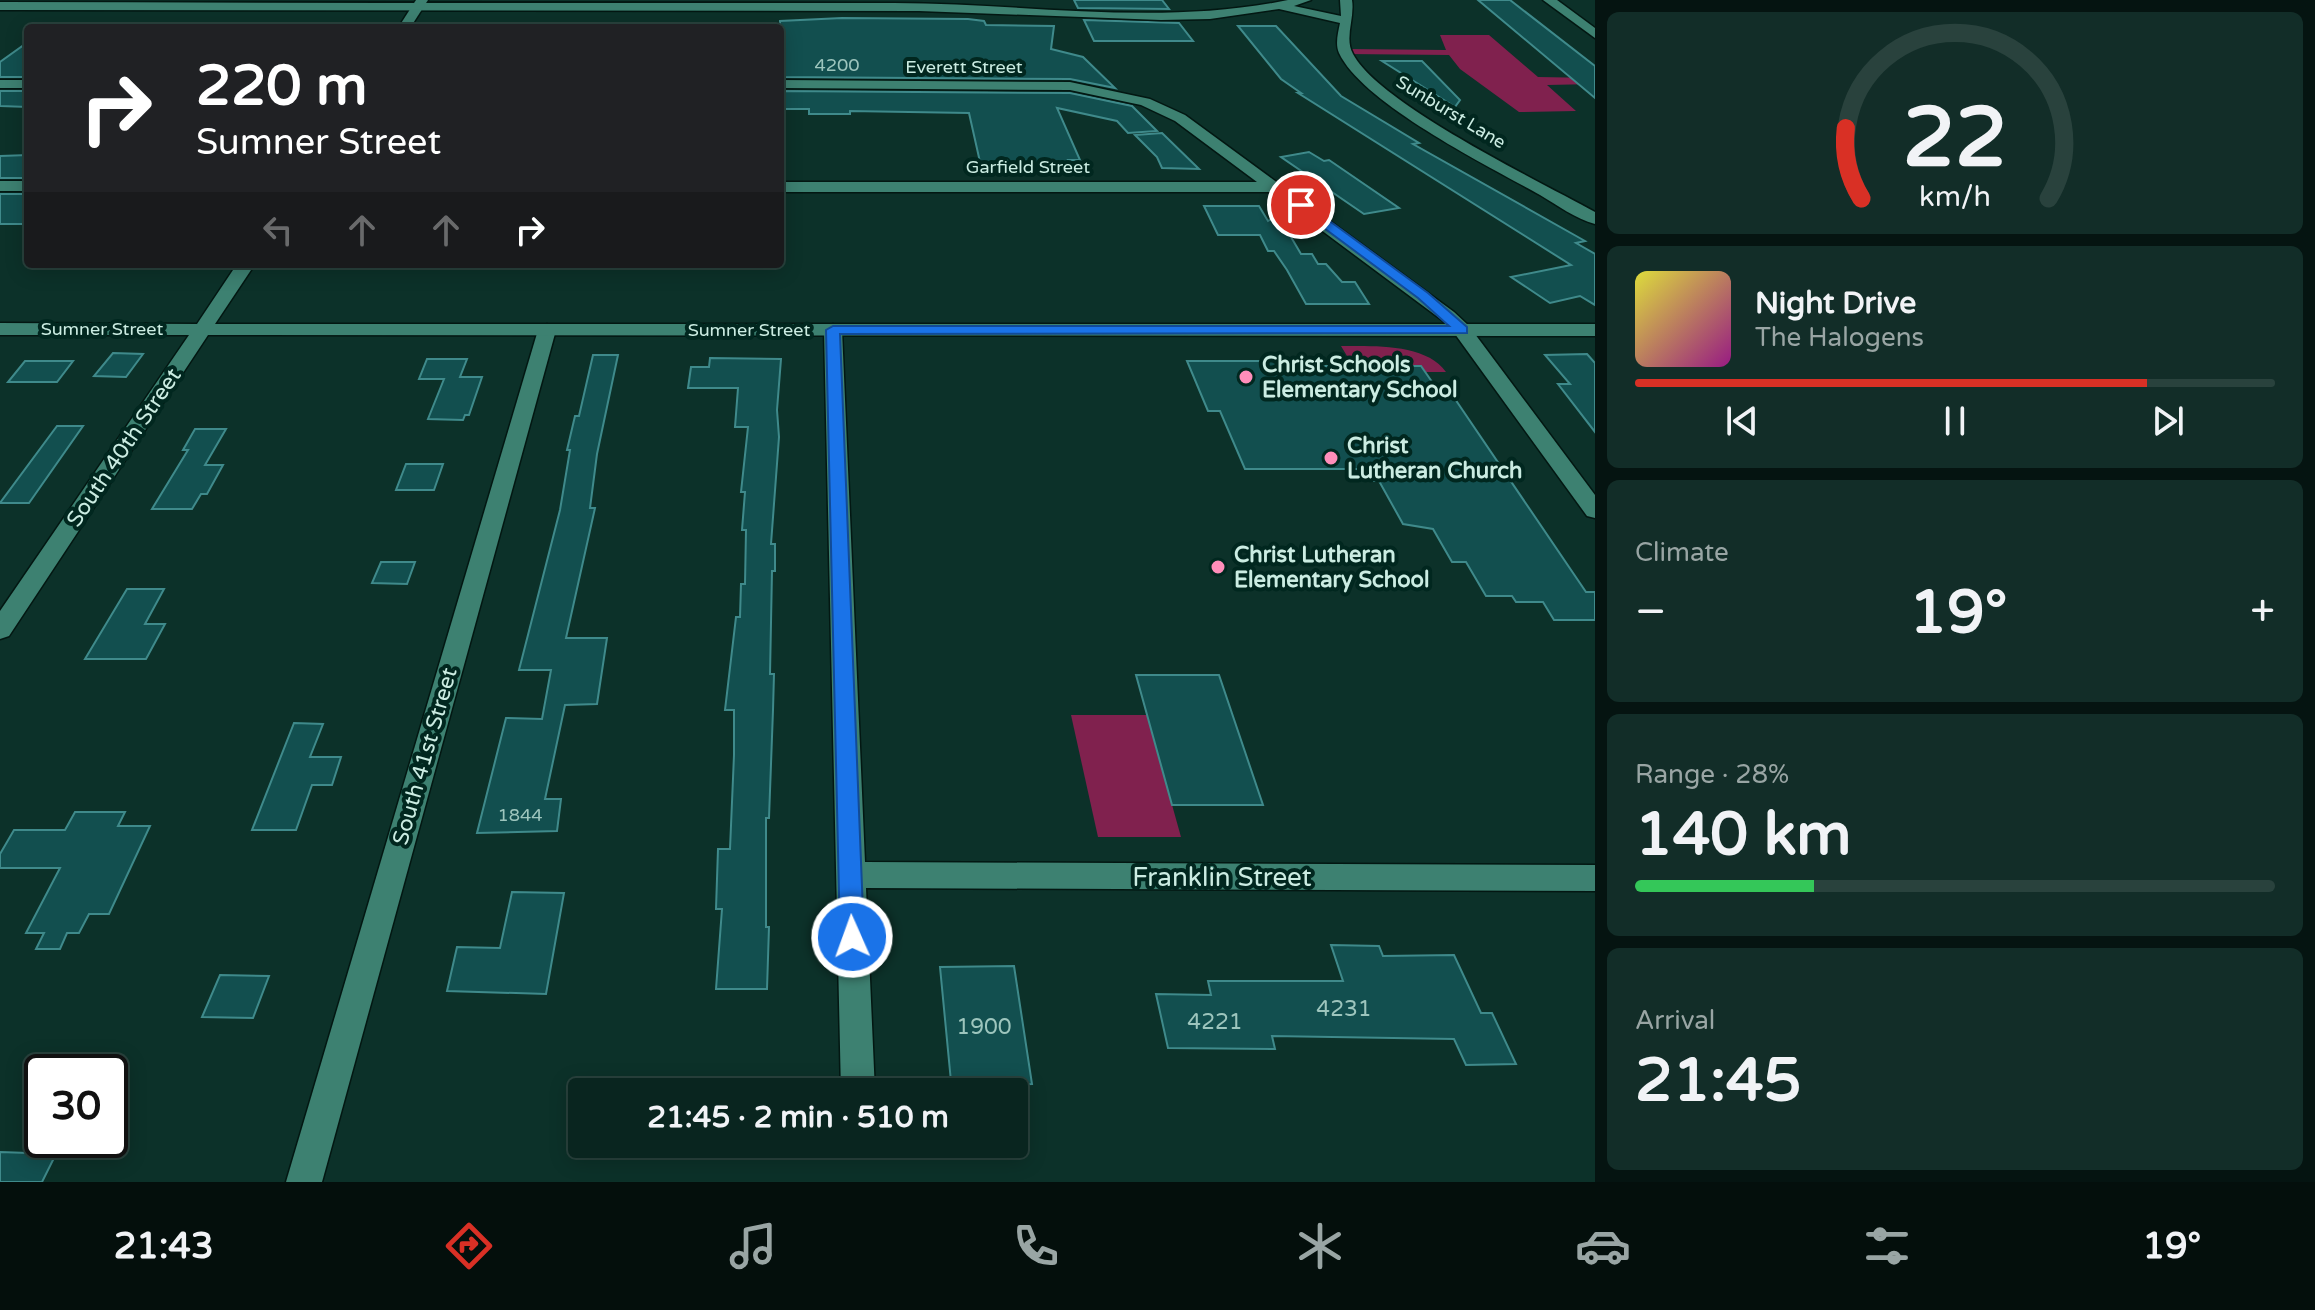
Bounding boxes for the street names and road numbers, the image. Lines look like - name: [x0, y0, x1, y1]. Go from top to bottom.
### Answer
- street label: Everett Street: [905, 56, 1023, 78]
- street label: Sunburst Lane: [1392, 71, 1510, 153]
- street label: Garfield Street: [966, 156, 1090, 178]
- street label: Sumner Street: [41, 318, 163, 340]
- street label: Sumner Street: [688, 319, 810, 341]
- street label: South 40th Street: [61, 363, 187, 532]
- street label: South 41st Street: [387, 665, 463, 848]
- street label: Franklin Street: [1132, 862, 1312, 893]

